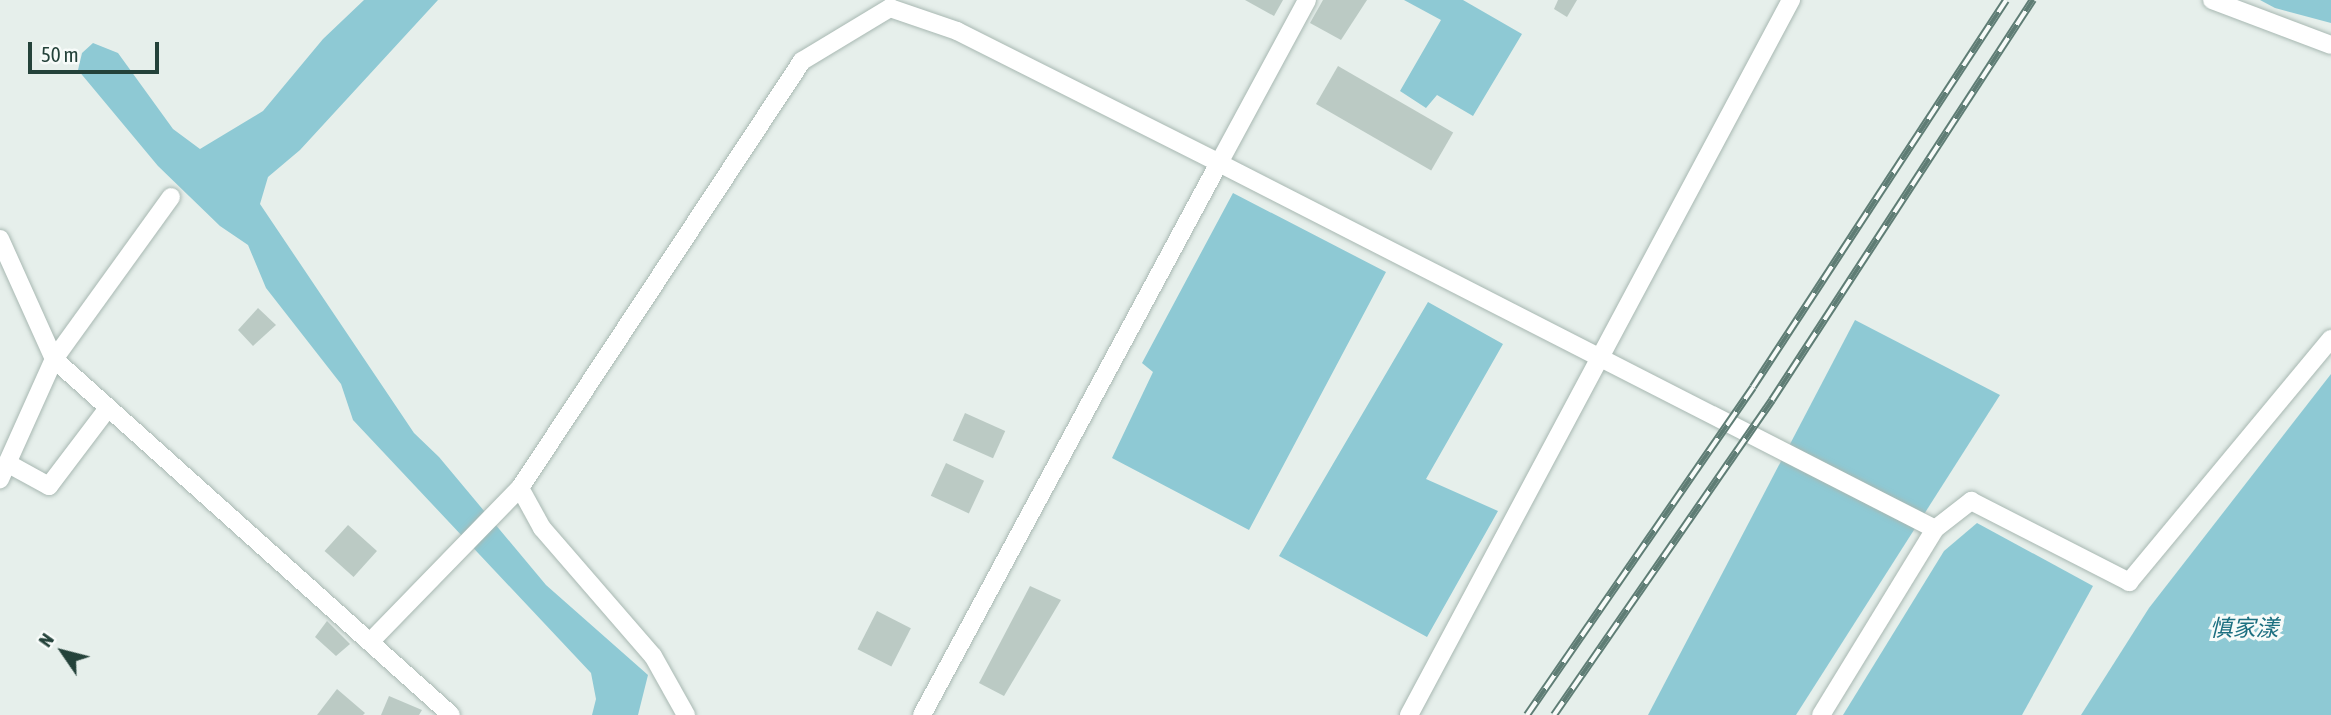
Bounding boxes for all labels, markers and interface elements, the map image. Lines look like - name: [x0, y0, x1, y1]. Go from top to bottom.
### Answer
- scale bar: [32, 28, 163, 72]
- text: 50 m: [41, 42, 79, 66]
- water label: 慎家漾: [2210, 614, 2278, 642]
- north arrow: [28, 617, 98, 687]
- text: N: [34, 629, 58, 651]

